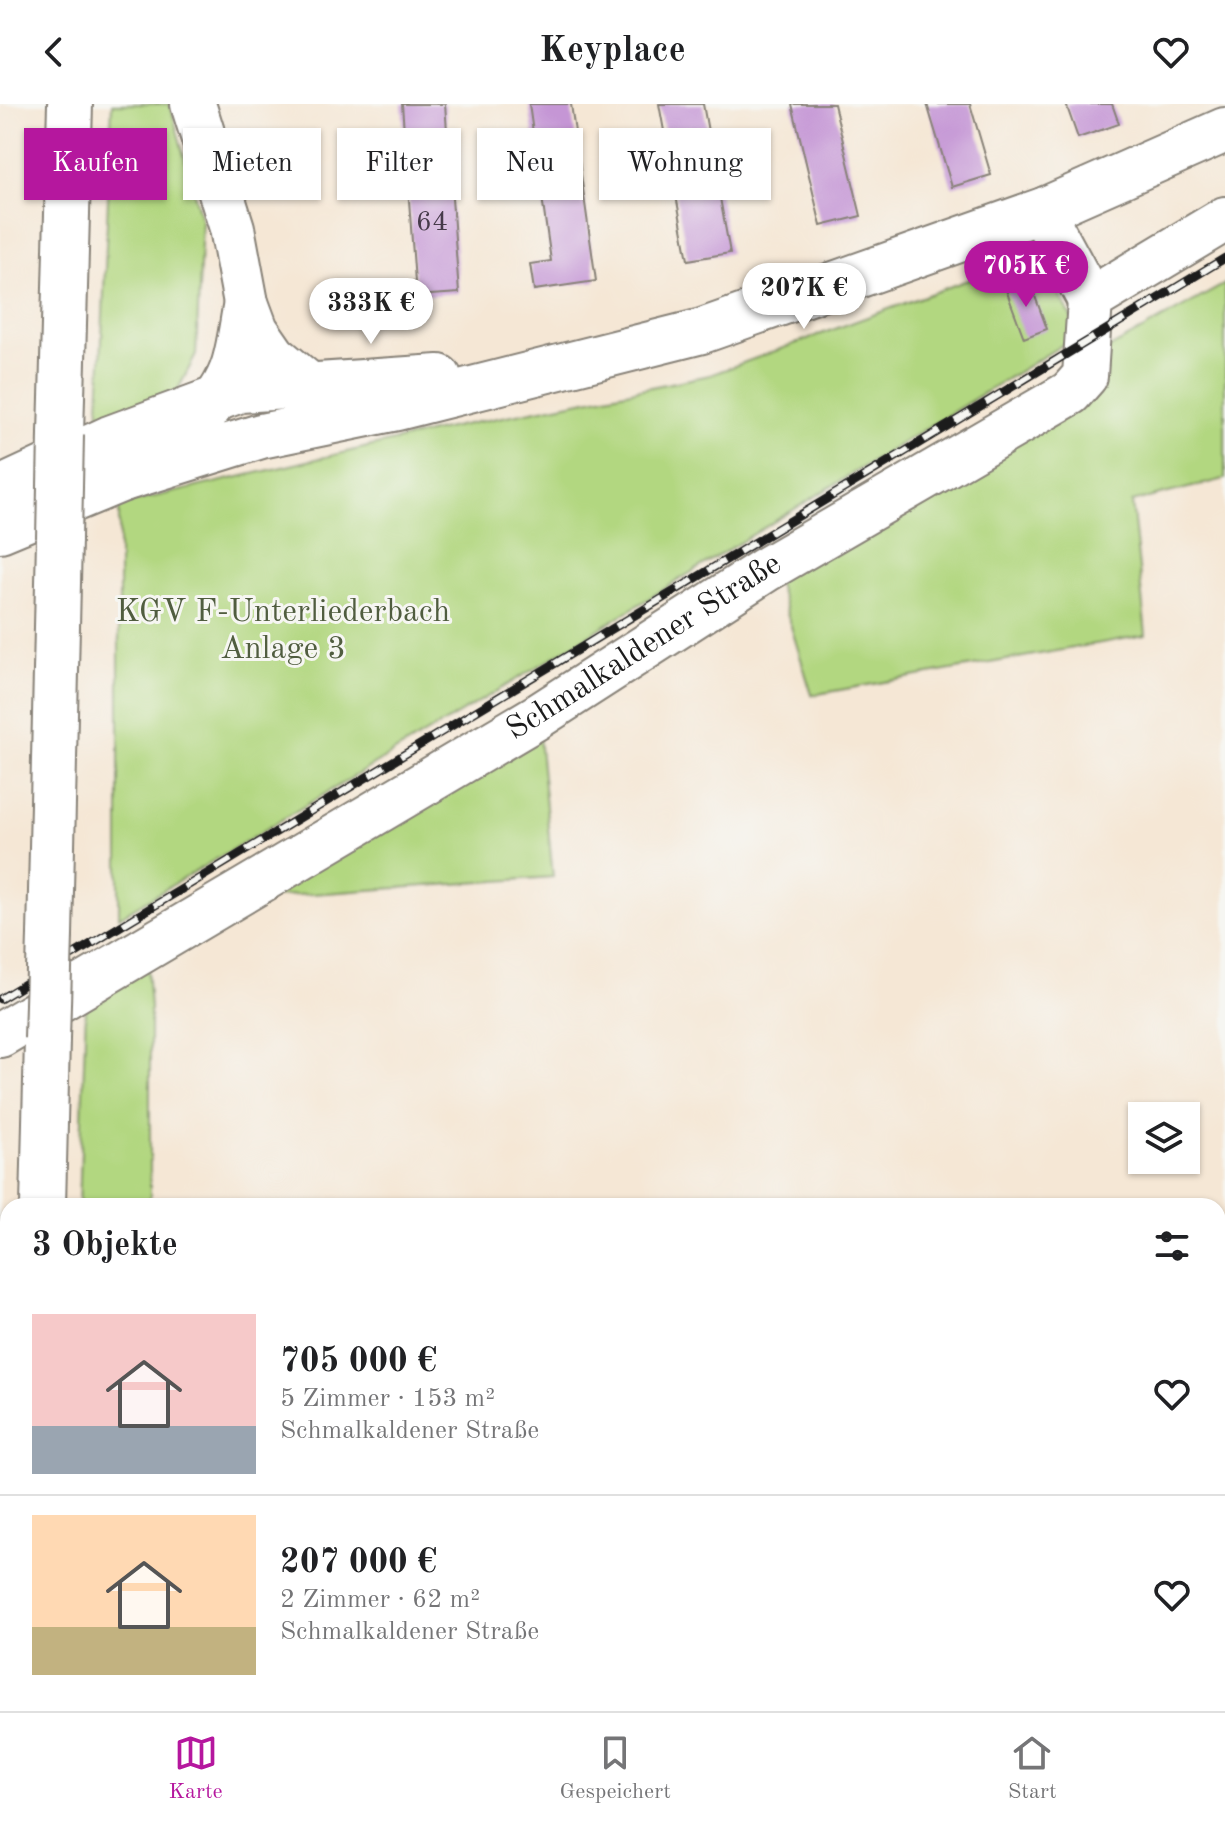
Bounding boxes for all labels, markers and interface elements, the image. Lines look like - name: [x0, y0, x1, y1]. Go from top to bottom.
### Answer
- icon: back: [32, 30, 76, 74]
- icon: heart: [1149, 30, 1193, 74]
- text: Keyplace: [539, 34, 686, 70]
- chip: Kaufen: [24, 128, 167, 200]
- chip: Mieten: [183, 128, 321, 200]
- chip: Filter: [337, 128, 461, 200]
- chip: Neu: [477, 128, 583, 200]
- chip: Wohnung: [599, 128, 771, 200]
- house number: 64: [416, 209, 448, 237]
- pin: 705K €: [961, 241, 1091, 309]
- text: 705K €: [982, 254, 1070, 280]
- pin: 207K €: [739, 263, 869, 331]
- text: 207K €: [760, 276, 848, 302]
- pin: 333K €: [306, 278, 436, 346]
- text: 333K €: [327, 291, 415, 317]
- street label: Schmalkaldener Straße: [502, 548, 787, 747]
- park label: KGV F-Unterliederbach Anlage 3: [116, 597, 450, 666]
- map controls: [1128, 1102, 1200, 1174]
- button: layers: [1128, 1102, 1200, 1174]
- icon: filters: [1150, 1224, 1194, 1268]
- text: 3 Objekte: [32, 1229, 178, 1263]
- text: 705 000 €: [280, 1345, 437, 1379]
- icon: home: [96, 1346, 192, 1442]
- icon: heart: [1150, 1372, 1194, 1416]
- text: 5 Zimmer · 153 m²: [280, 1386, 495, 1412]
- text: Schmalkaldener Straße: [280, 1418, 539, 1444]
- text: 207 000 €: [280, 1546, 437, 1580]
- icon: home: [96, 1547, 192, 1643]
- icon: heart: [1150, 1573, 1194, 1617]
- text: 2 Zimmer · 62 m²: [280, 1587, 480, 1613]
- text: Schmalkaldener Straße: [280, 1619, 539, 1645]
- tab: Karte: [168, 1731, 223, 1806]
- tab: Gespeichert: [560, 1731, 671, 1806]
- tab: Start: [1008, 1731, 1057, 1806]

